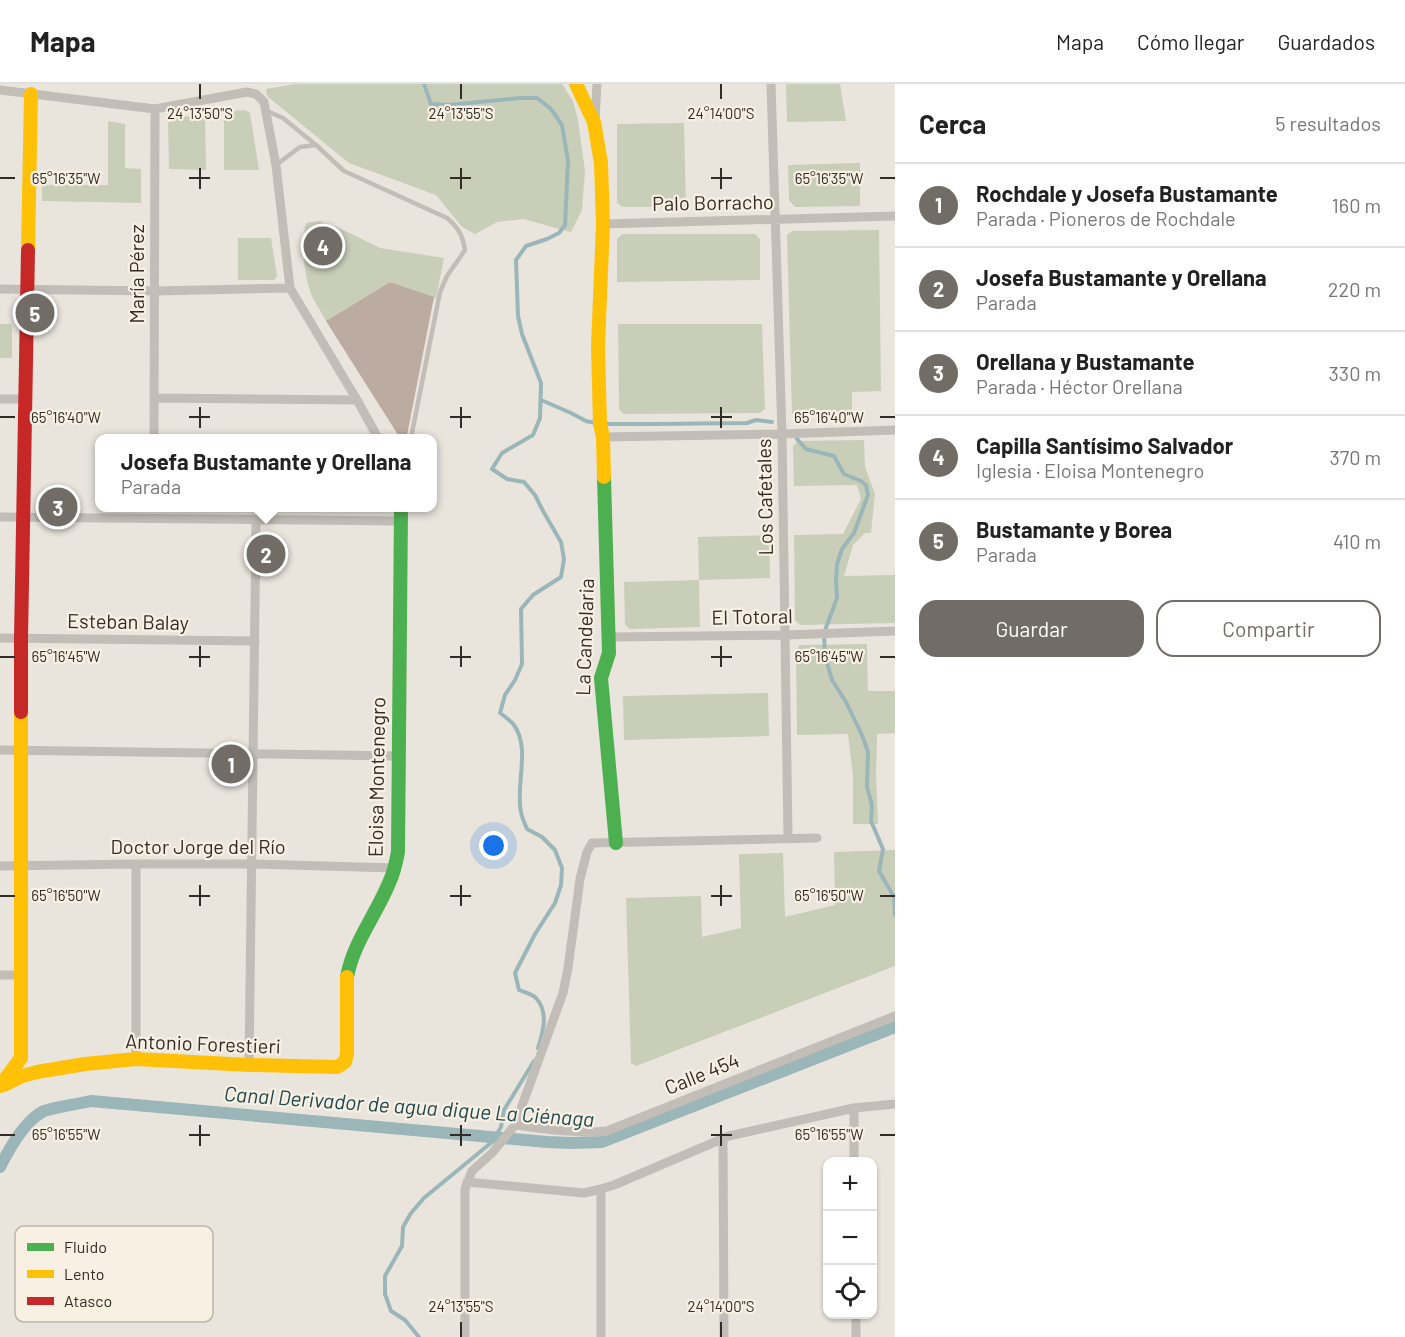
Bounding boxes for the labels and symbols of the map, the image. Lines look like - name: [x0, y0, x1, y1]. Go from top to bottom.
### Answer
- text: 24°13'50"S: [167, 104, 233, 122]
- text: 24°13'55"S: [428, 104, 494, 122]
- text: 24°14'00"S: [688, 104, 754, 122]
- text: 65°16'35"W: [32, 169, 100, 187]
- text: 65°16'35"W: [795, 169, 863, 187]
- street label: Palo Borracho: [652, 189, 774, 215]
- street label: María Pérez: [124, 224, 148, 324]
- pin: 4: [304, 224, 342, 268]
- pin: 5: [15, 290, 54, 336]
- text: 65°16'40"W: [31, 408, 101, 426]
- text: 65°16'40"W: [794, 408, 864, 426]
- street label: Los Cafetales: [751, 438, 777, 556]
- pin: 3: [38, 484, 78, 530]
- pin: 2: [246, 532, 286, 576]
- street label: La Candelaria: [570, 578, 598, 696]
- street label: El Totoral: [711, 603, 793, 629]
- street label: Esteban Balay: [67, 608, 189, 634]
- text: 65°16'45"W: [31, 647, 101, 665]
- text: 65°16'45"W: [794, 647, 864, 665]
- street label: Eloisa Montenegro: [363, 697, 389, 857]
- pin: 1: [212, 742, 250, 786]
- your location: [479, 831, 508, 860]
- street label: Doctor Jorge del Río: [110, 834, 286, 858]
- text: 65°16'50"W: [31, 886, 101, 904]
- text: 65°16'50"W: [794, 886, 864, 904]
- street label: Antonio Forestieri: [125, 1028, 281, 1058]
- street label: Calle 454: [661, 1047, 742, 1099]
- water label: Canal Derivador de agua dique La Ciénaga: [223, 1080, 595, 1131]
- text: 65°16'55"W: [32, 1125, 100, 1143]
- text: 65°16'55"W: [795, 1125, 863, 1143]
- legend: [15, 1226, 213, 1322]
- text: Fluido: [64, 1237, 107, 1256]
- text: Lento: [64, 1264, 105, 1283]
- text: Atasco: [64, 1291, 112, 1310]
- text: 24°13'55"S: [428, 1297, 494, 1315]
- text: 24°14'00"S: [688, 1297, 754, 1315]

